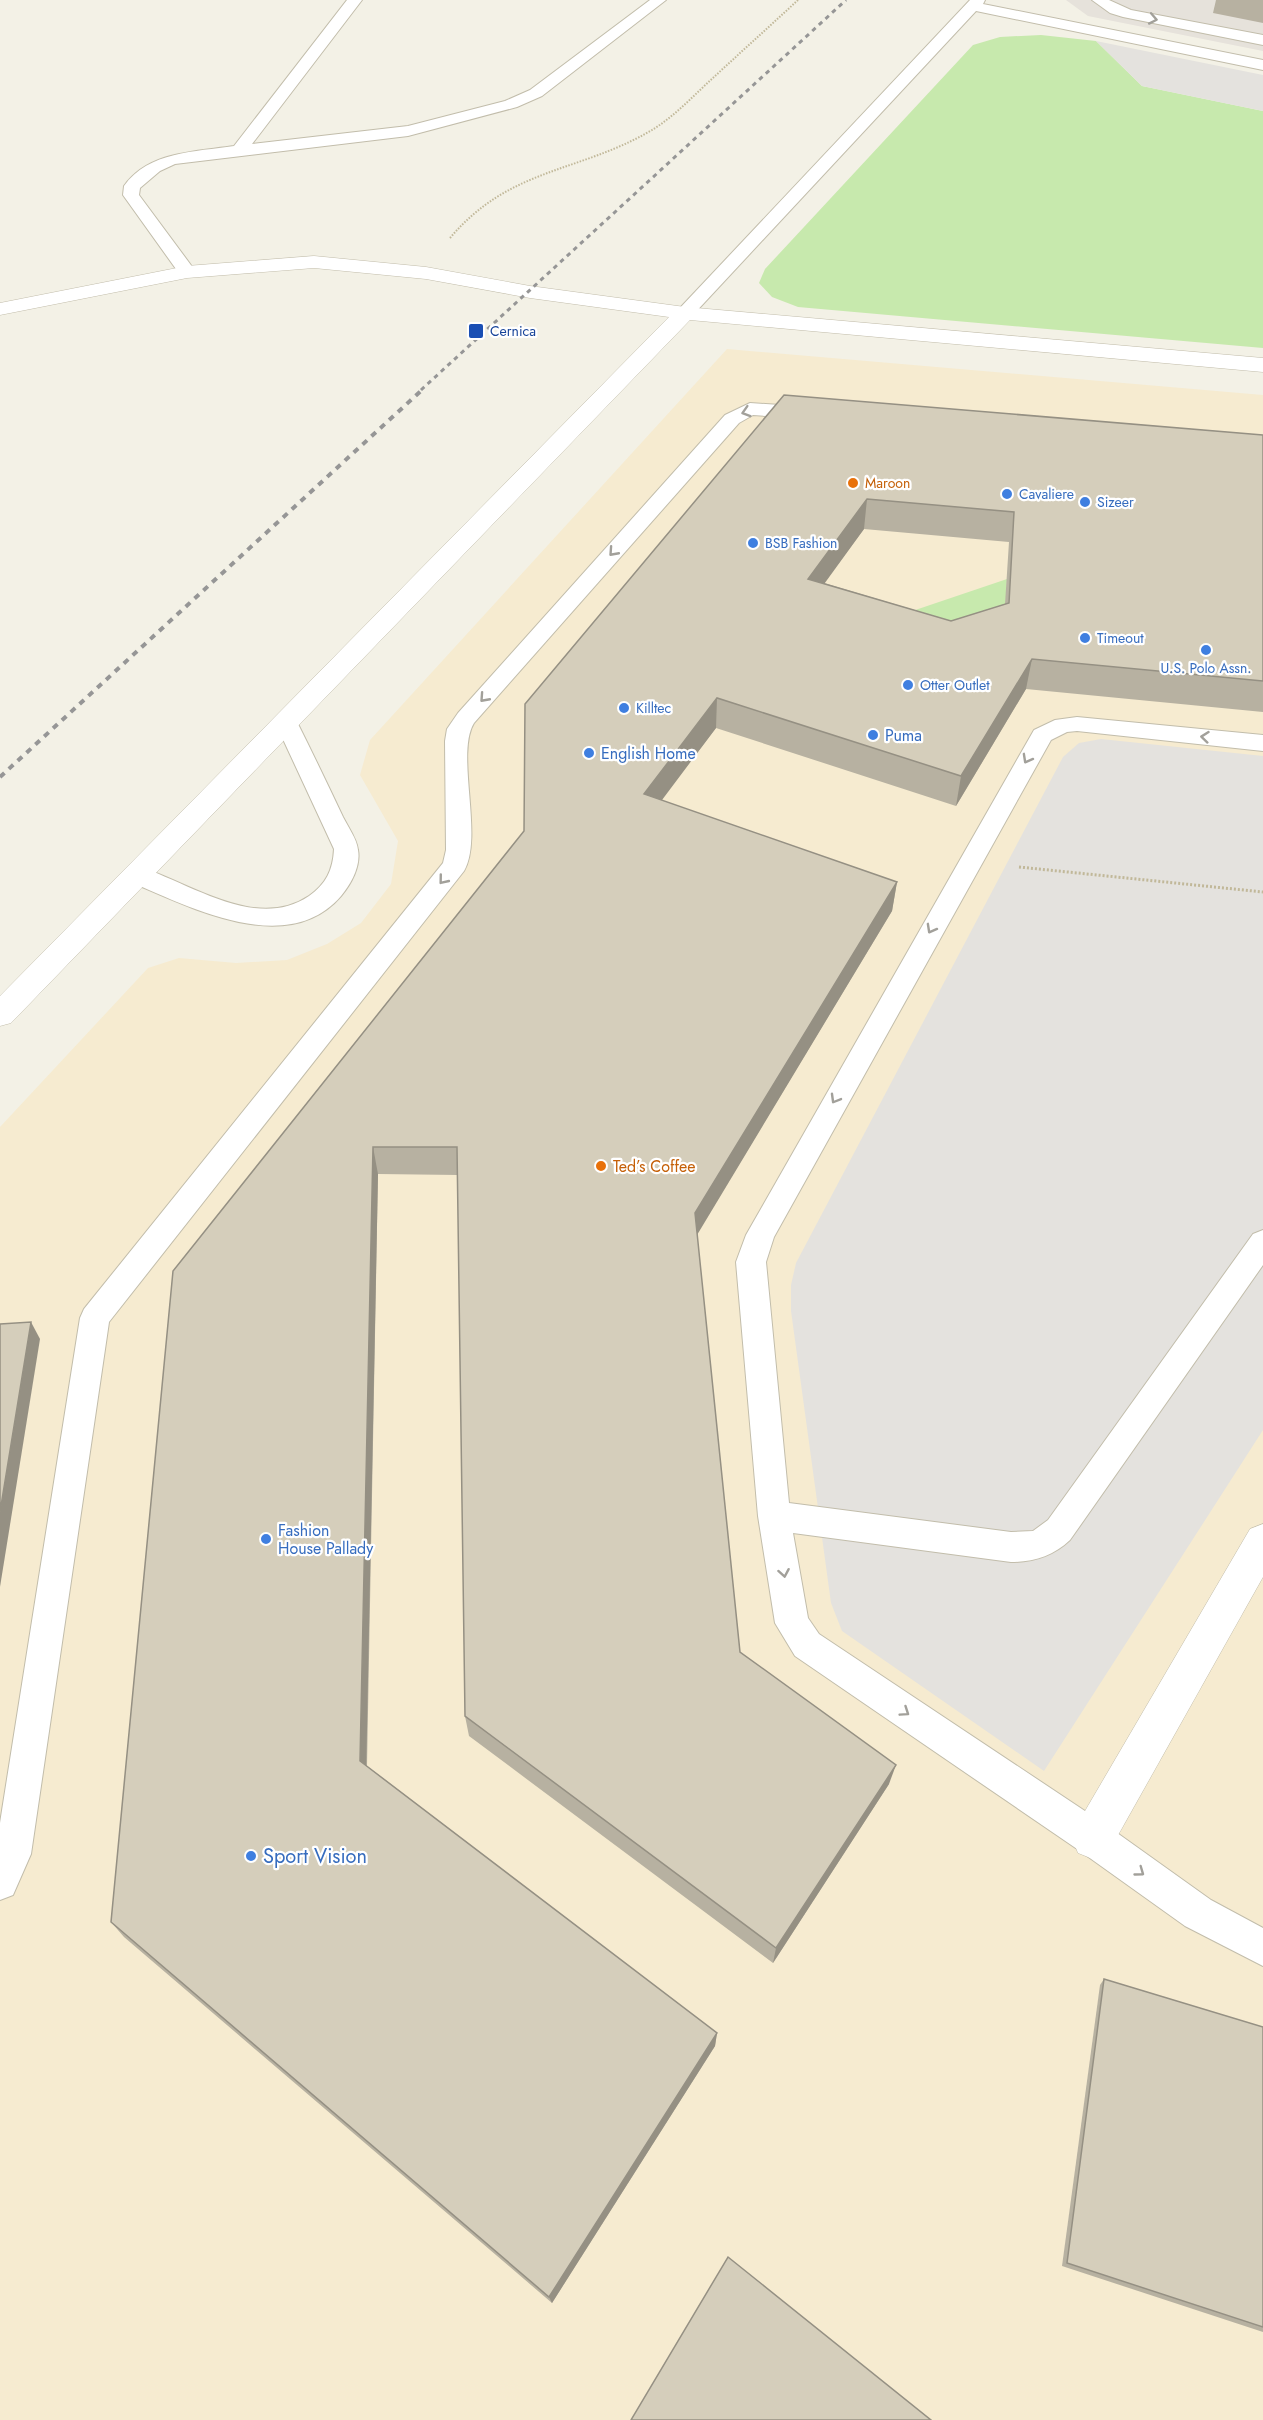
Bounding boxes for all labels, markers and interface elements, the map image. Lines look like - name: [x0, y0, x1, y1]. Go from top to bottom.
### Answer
- one-way arrow: [1148, 12, 1158, 25]
- place label: Cernica: [490, 321, 536, 341]
- marker: Cernica: [467, 322, 485, 340]
- one-way arrow: [741, 405, 752, 417]
- place label: Maroon: [865, 473, 910, 493]
- marker: Maroon: [846, 476, 860, 490]
- place label: Cavaliere: [1019, 484, 1074, 504]
- marker: Cavaliere: [1000, 487, 1014, 501]
- place label: Sizeer: [1097, 492, 1134, 512]
- marker: Sizeer: [1078, 495, 1092, 509]
- place label: BSB Fashion: [765, 533, 837, 553]
- marker: BSB Fashion: [746, 536, 760, 550]
- one-way arrow: [609, 545, 620, 556]
- place label: Timeout: [1097, 628, 1144, 648]
- marker: Timeout: [1078, 631, 1092, 645]
- marker: U.S. Polo Assn.: [1199, 643, 1213, 657]
- place label: U.S. Polo Assn.: [1160, 658, 1252, 678]
- place label: Otter Outlet: [920, 675, 990, 695]
- marker: Otter Outlet: [901, 678, 915, 692]
- one-way arrow: [480, 691, 491, 702]
- place label: Killtec: [636, 698, 671, 718]
- marker: Killtec: [617, 701, 631, 715]
- place label: Puma: [885, 724, 922, 747]
- marker: Puma: [866, 728, 880, 742]
- one-way arrow: [1200, 731, 1209, 744]
- place label: English Home: [601, 742, 696, 765]
- marker: English Home: [582, 746, 596, 760]
- one-way arrow: [1022, 753, 1034, 764]
- one-way arrow: [440, 873, 451, 884]
- one-way arrow: [927, 923, 938, 933]
- one-way arrow: [831, 1093, 842, 1103]
- place label: Ted’s Coffee: [613, 1155, 696, 1178]
- marker: Ted’s Coffee: [594, 1159, 608, 1173]
- place label: Fashion House Pallady: [278, 1519, 374, 1560]
- marker: Fashion House Pallady: [259, 1532, 273, 1546]
- one-way arrow: [777, 1568, 790, 1578]
- one-way arrow: [898, 1705, 909, 1716]
- place label: Sport Vision: [263, 1842, 367, 1871]
- marker: Sport Vision: [244, 1849, 258, 1863]
- one-way arrow: [1134, 1865, 1145, 1876]

